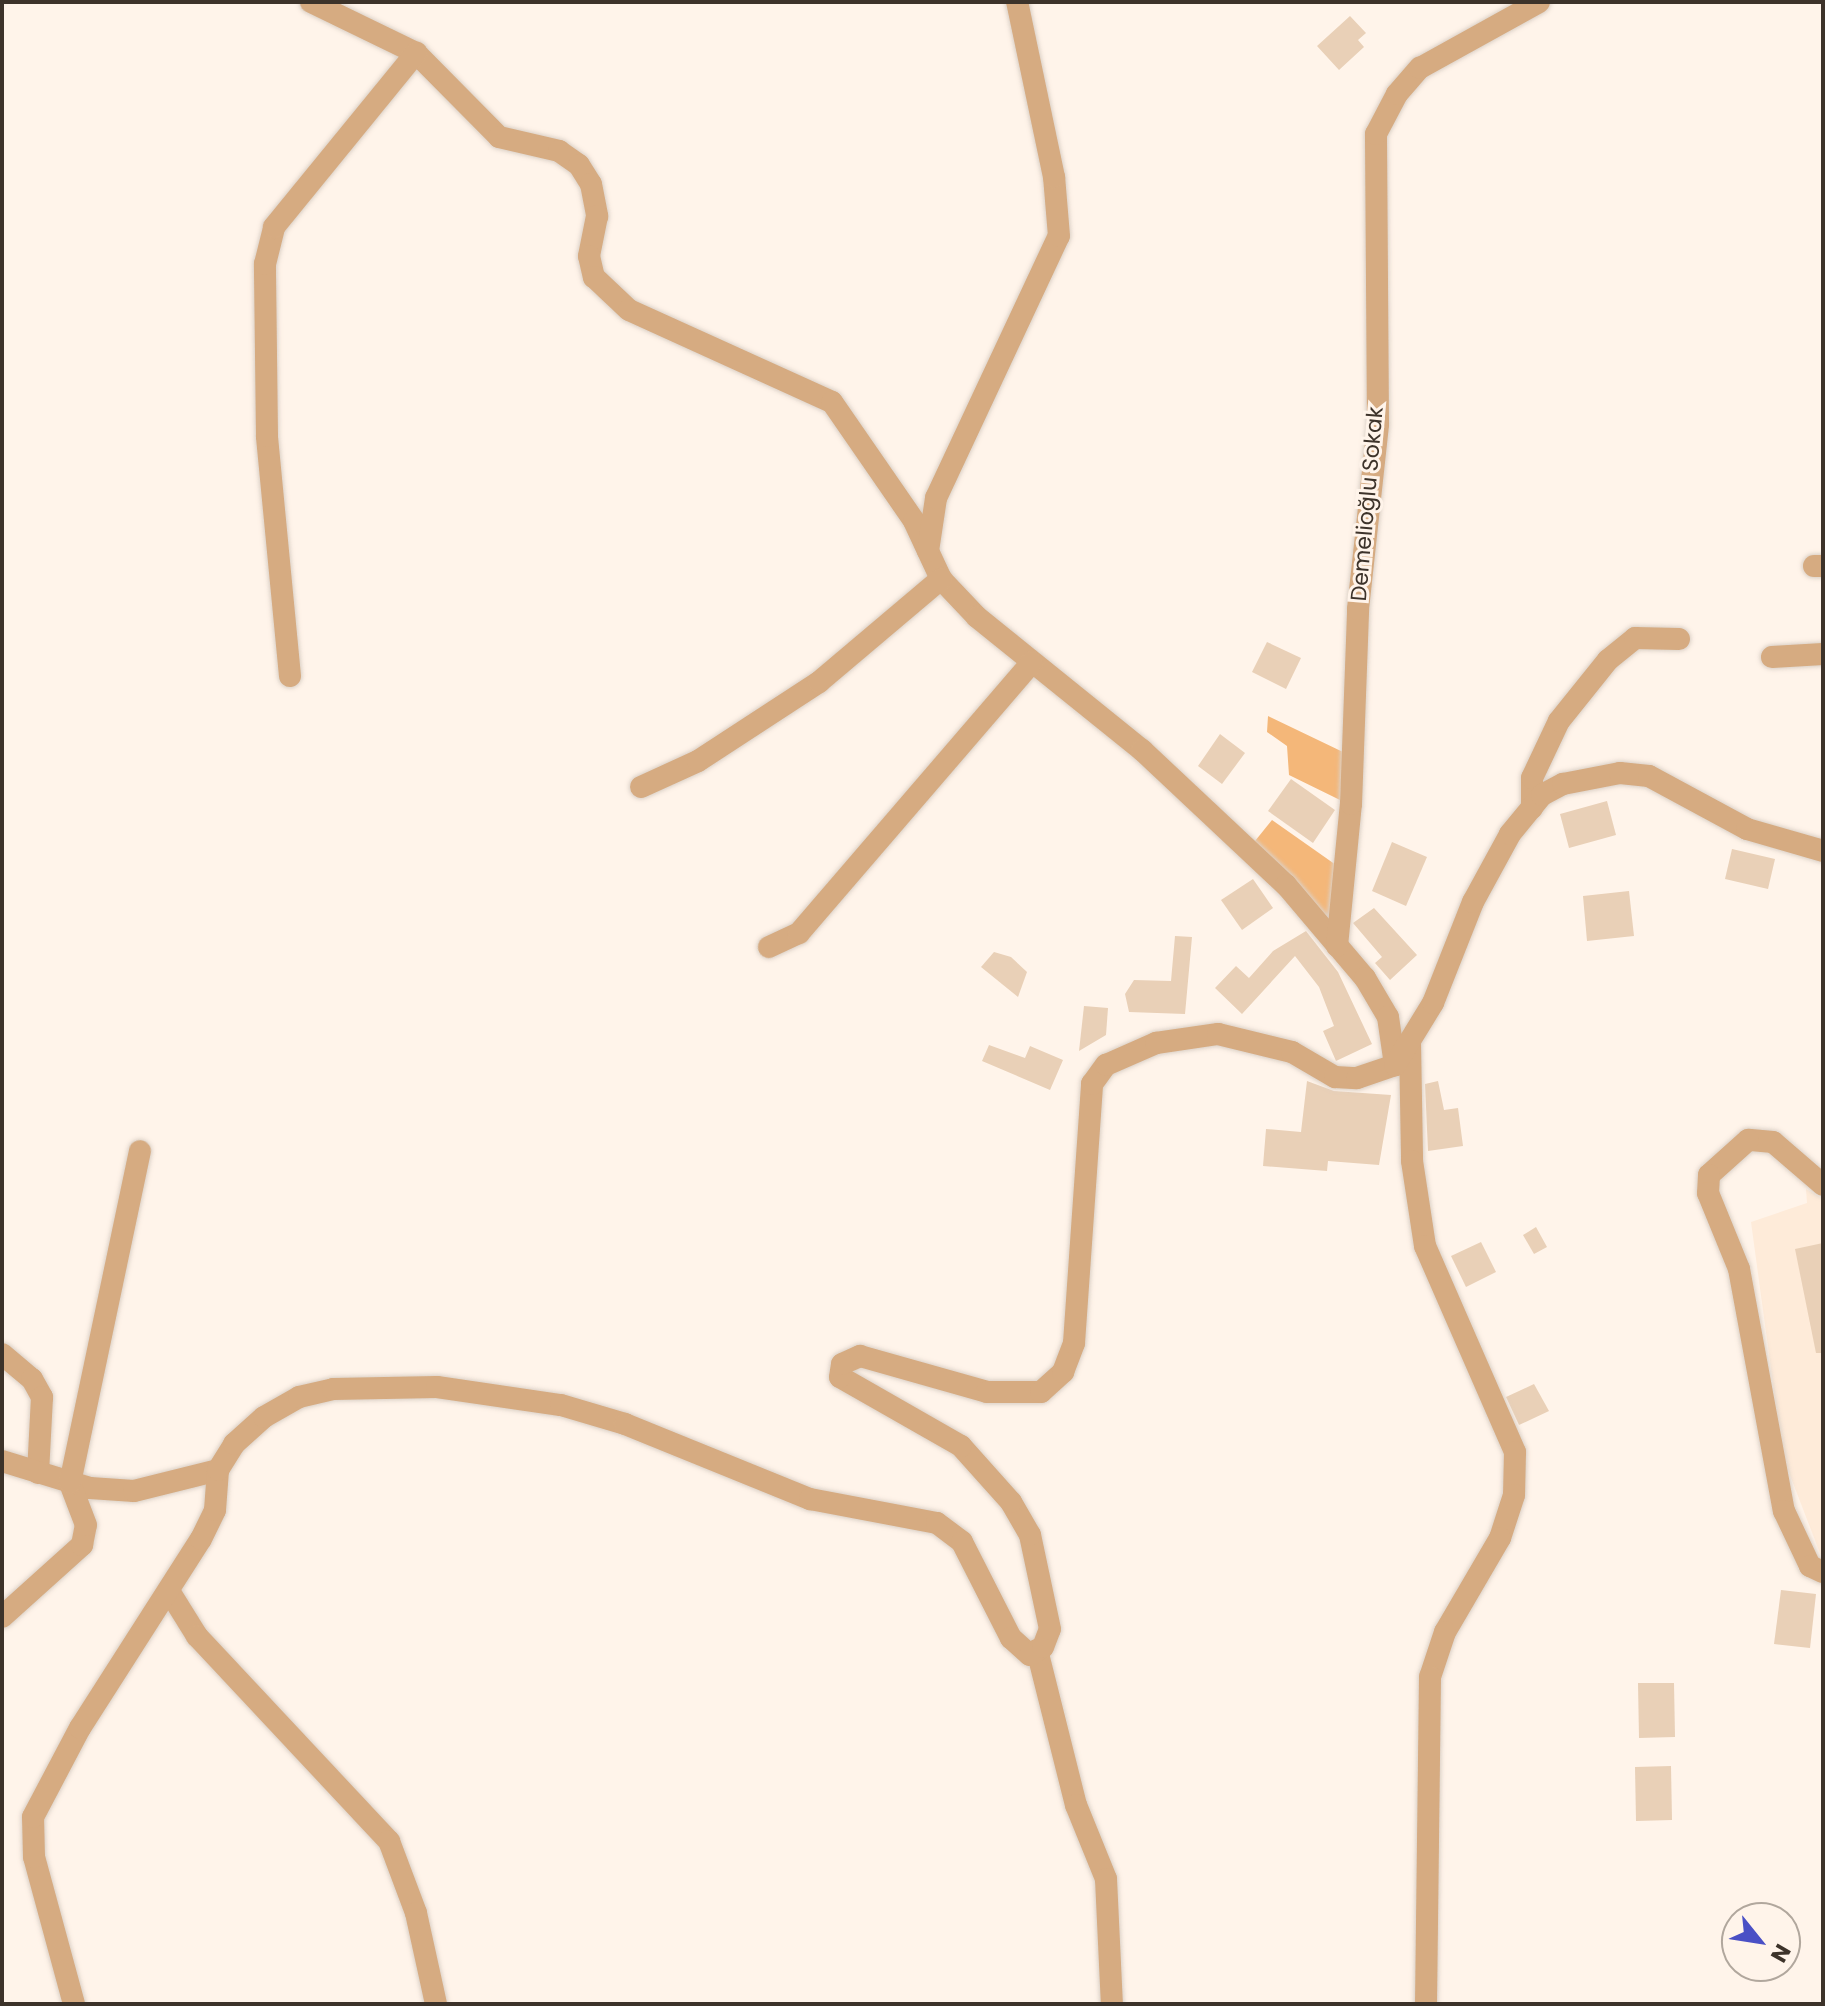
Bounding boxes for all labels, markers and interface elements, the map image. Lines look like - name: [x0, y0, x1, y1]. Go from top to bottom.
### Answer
- street label: Demelioğlu Sokak: [1345, 406, 1389, 602]
- north arrow: [1721, 1902, 1801, 1982]
- text: N: [1763, 1938, 1798, 1968]

